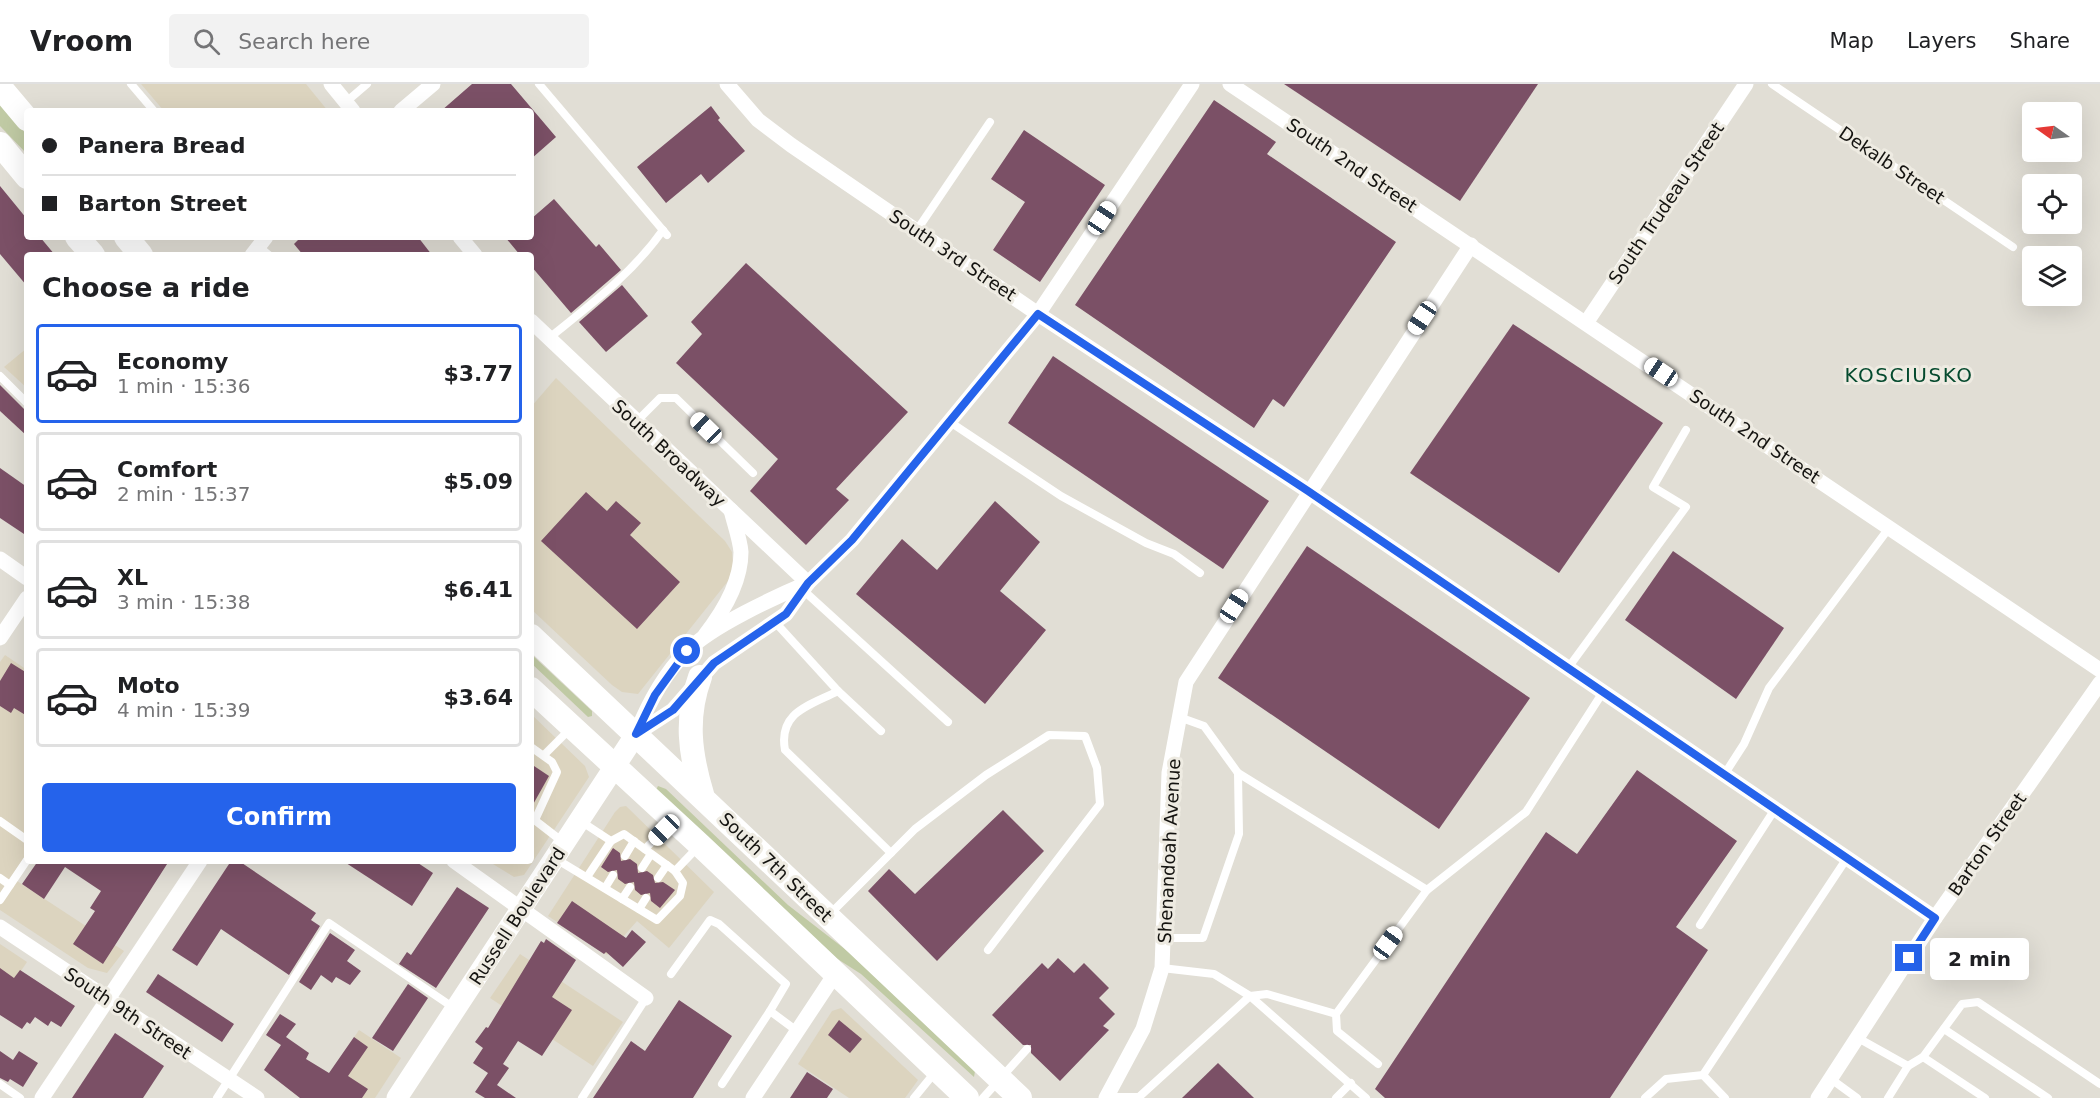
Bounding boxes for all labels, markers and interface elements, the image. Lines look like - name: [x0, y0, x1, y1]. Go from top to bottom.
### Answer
- search box: [169, 14, 589, 68]
- text: Vroom: [30, 25, 133, 58]
- icon: search: [190, 25, 223, 58]
- text: Search here: [238, 29, 370, 54]
- text: Map: [1830, 29, 1874, 53]
- text: Layers: [1907, 29, 1976, 53]
- text: Share: [2009, 29, 2070, 53]
- north arrow: [2022, 102, 2082, 162]
- map controls: [2022, 102, 2082, 306]
- street label: South 2nd Street: [1283, 114, 1421, 216]
- street label: South Trudeau Street: [1604, 118, 1728, 288]
- street label: Dekalb Street: [1835, 122, 1949, 208]
- text: Panera Bread: [78, 133, 245, 158]
- button: locate: [2022, 174, 2082, 234]
- text: Barton Street: [78, 191, 247, 216]
- car: [1084, 198, 1120, 238]
- street label: South 3rd Street: [886, 205, 1020, 305]
- button: layers: [2022, 246, 2082, 306]
- text: Choose a ride: [42, 272, 250, 303]
- car: [1404, 298, 1440, 338]
- icon: car: [45, 347, 99, 401]
- text: Economy: [117, 349, 228, 374]
- car: [1641, 354, 1681, 390]
- text: $3.77: [443, 361, 513, 386]
- district label: KOSCIUSKO: [1845, 363, 1973, 387]
- text: 1 min · 15:36: [117, 374, 251, 398]
- street label: South 2nd Street: [1686, 385, 1824, 487]
- street label: South Broadway: [608, 395, 730, 511]
- car: [687, 409, 725, 447]
- icon: car: [45, 455, 99, 509]
- text: Comfort: [117, 457, 217, 482]
- text: $5.09: [443, 469, 513, 494]
- text: 2 min · 15:37: [117, 482, 251, 506]
- icon: car: [45, 563, 99, 617]
- text: XL: [117, 565, 148, 590]
- text: $6.41: [443, 577, 513, 602]
- car: [1217, 586, 1251, 626]
- text: 3 min · 15:38: [117, 590, 251, 614]
- route start: [673, 637, 700, 664]
- icon: car: [45, 671, 99, 725]
- text: Moto: [117, 673, 180, 698]
- text: $3.64: [443, 685, 513, 710]
- text: 4 min · 15:39: [117, 698, 251, 722]
- street label: Shenandoah Avenue: [1154, 758, 1184, 944]
- button: Confirm: [42, 783, 516, 852]
- street label: Barton Street: [1944, 789, 2030, 899]
- street label: South 7th Street: [715, 808, 837, 926]
- car: [645, 811, 683, 849]
- street label: Russell Boulevard: [465, 843, 569, 989]
- car: [1370, 923, 1406, 963]
- callout: 2 min: [1930, 937, 2029, 979]
- route end: [1895, 944, 1922, 971]
- text: 2 min: [1948, 947, 2011, 971]
- street label: South 9th Street: [61, 963, 195, 1063]

